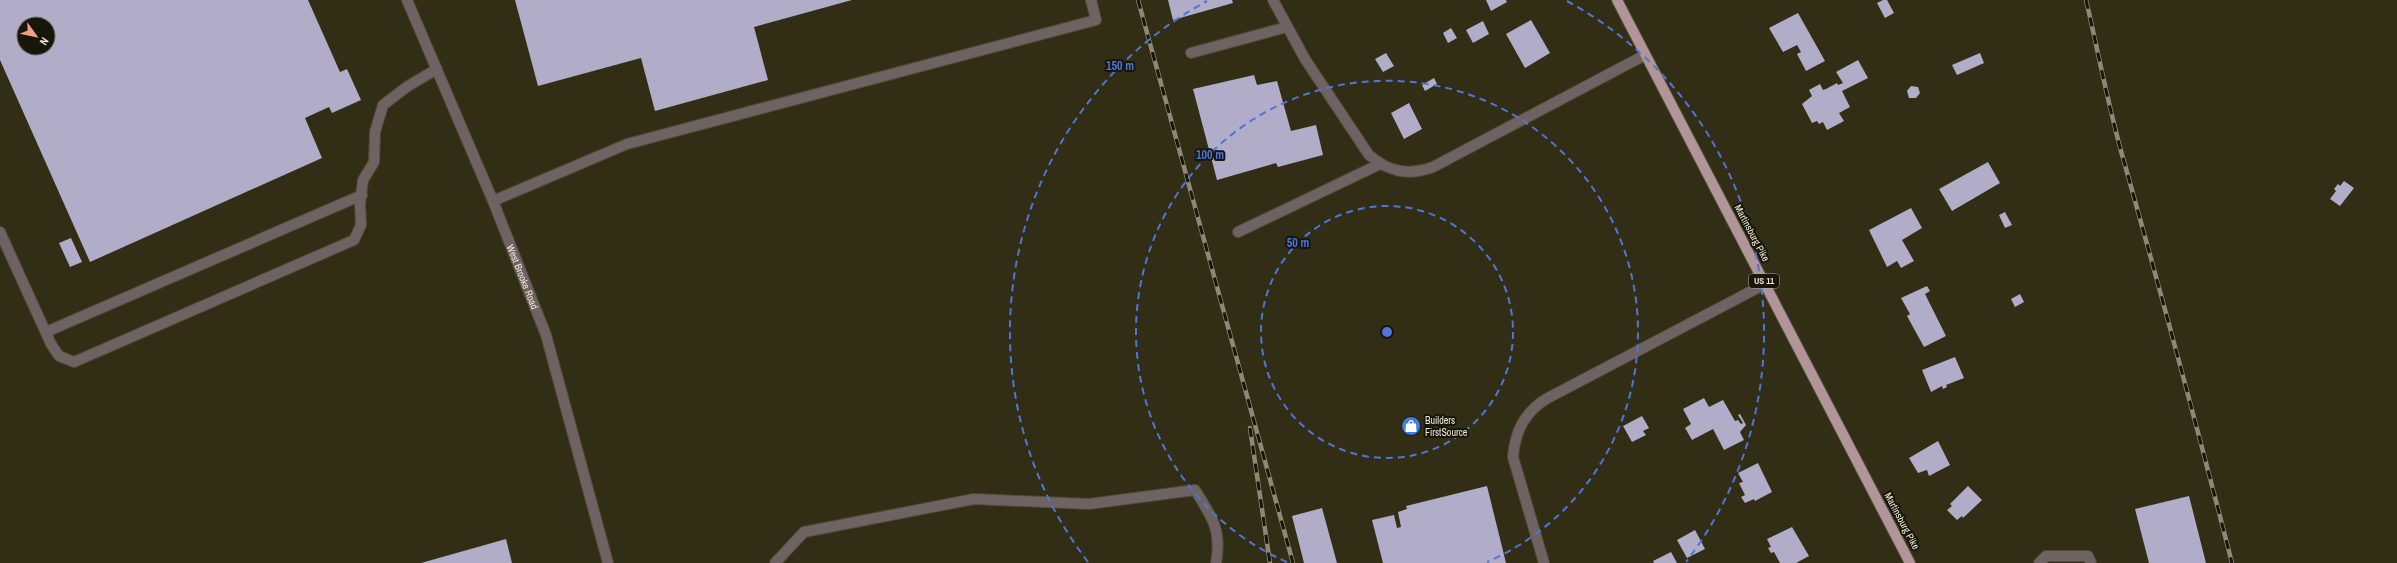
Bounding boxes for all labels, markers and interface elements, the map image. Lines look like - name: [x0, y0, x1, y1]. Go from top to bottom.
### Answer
- north arrow: [16, 16, 56, 56]
- text: N: [37, 35, 52, 48]
- text: 150 m: [1106, 58, 1134, 74]
- text: 100 m: [1196, 147, 1224, 163]
- street label: Martinsburg Pike: [1732, 202, 1773, 264]
- text: 50 m: [1287, 235, 1309, 251]
- street label: West Brooke Road: [504, 242, 542, 311]
- road number: US 11: [1749, 274, 1779, 288]
- centre of rings: [1380, 325, 1394, 339]
- place label: Builders FirstSource: [1425, 414, 1468, 439]
- shop icon: Builders FirstSource: [1400, 415, 1422, 437]
- street label: Martinsburg Pike: [1882, 490, 1923, 552]

